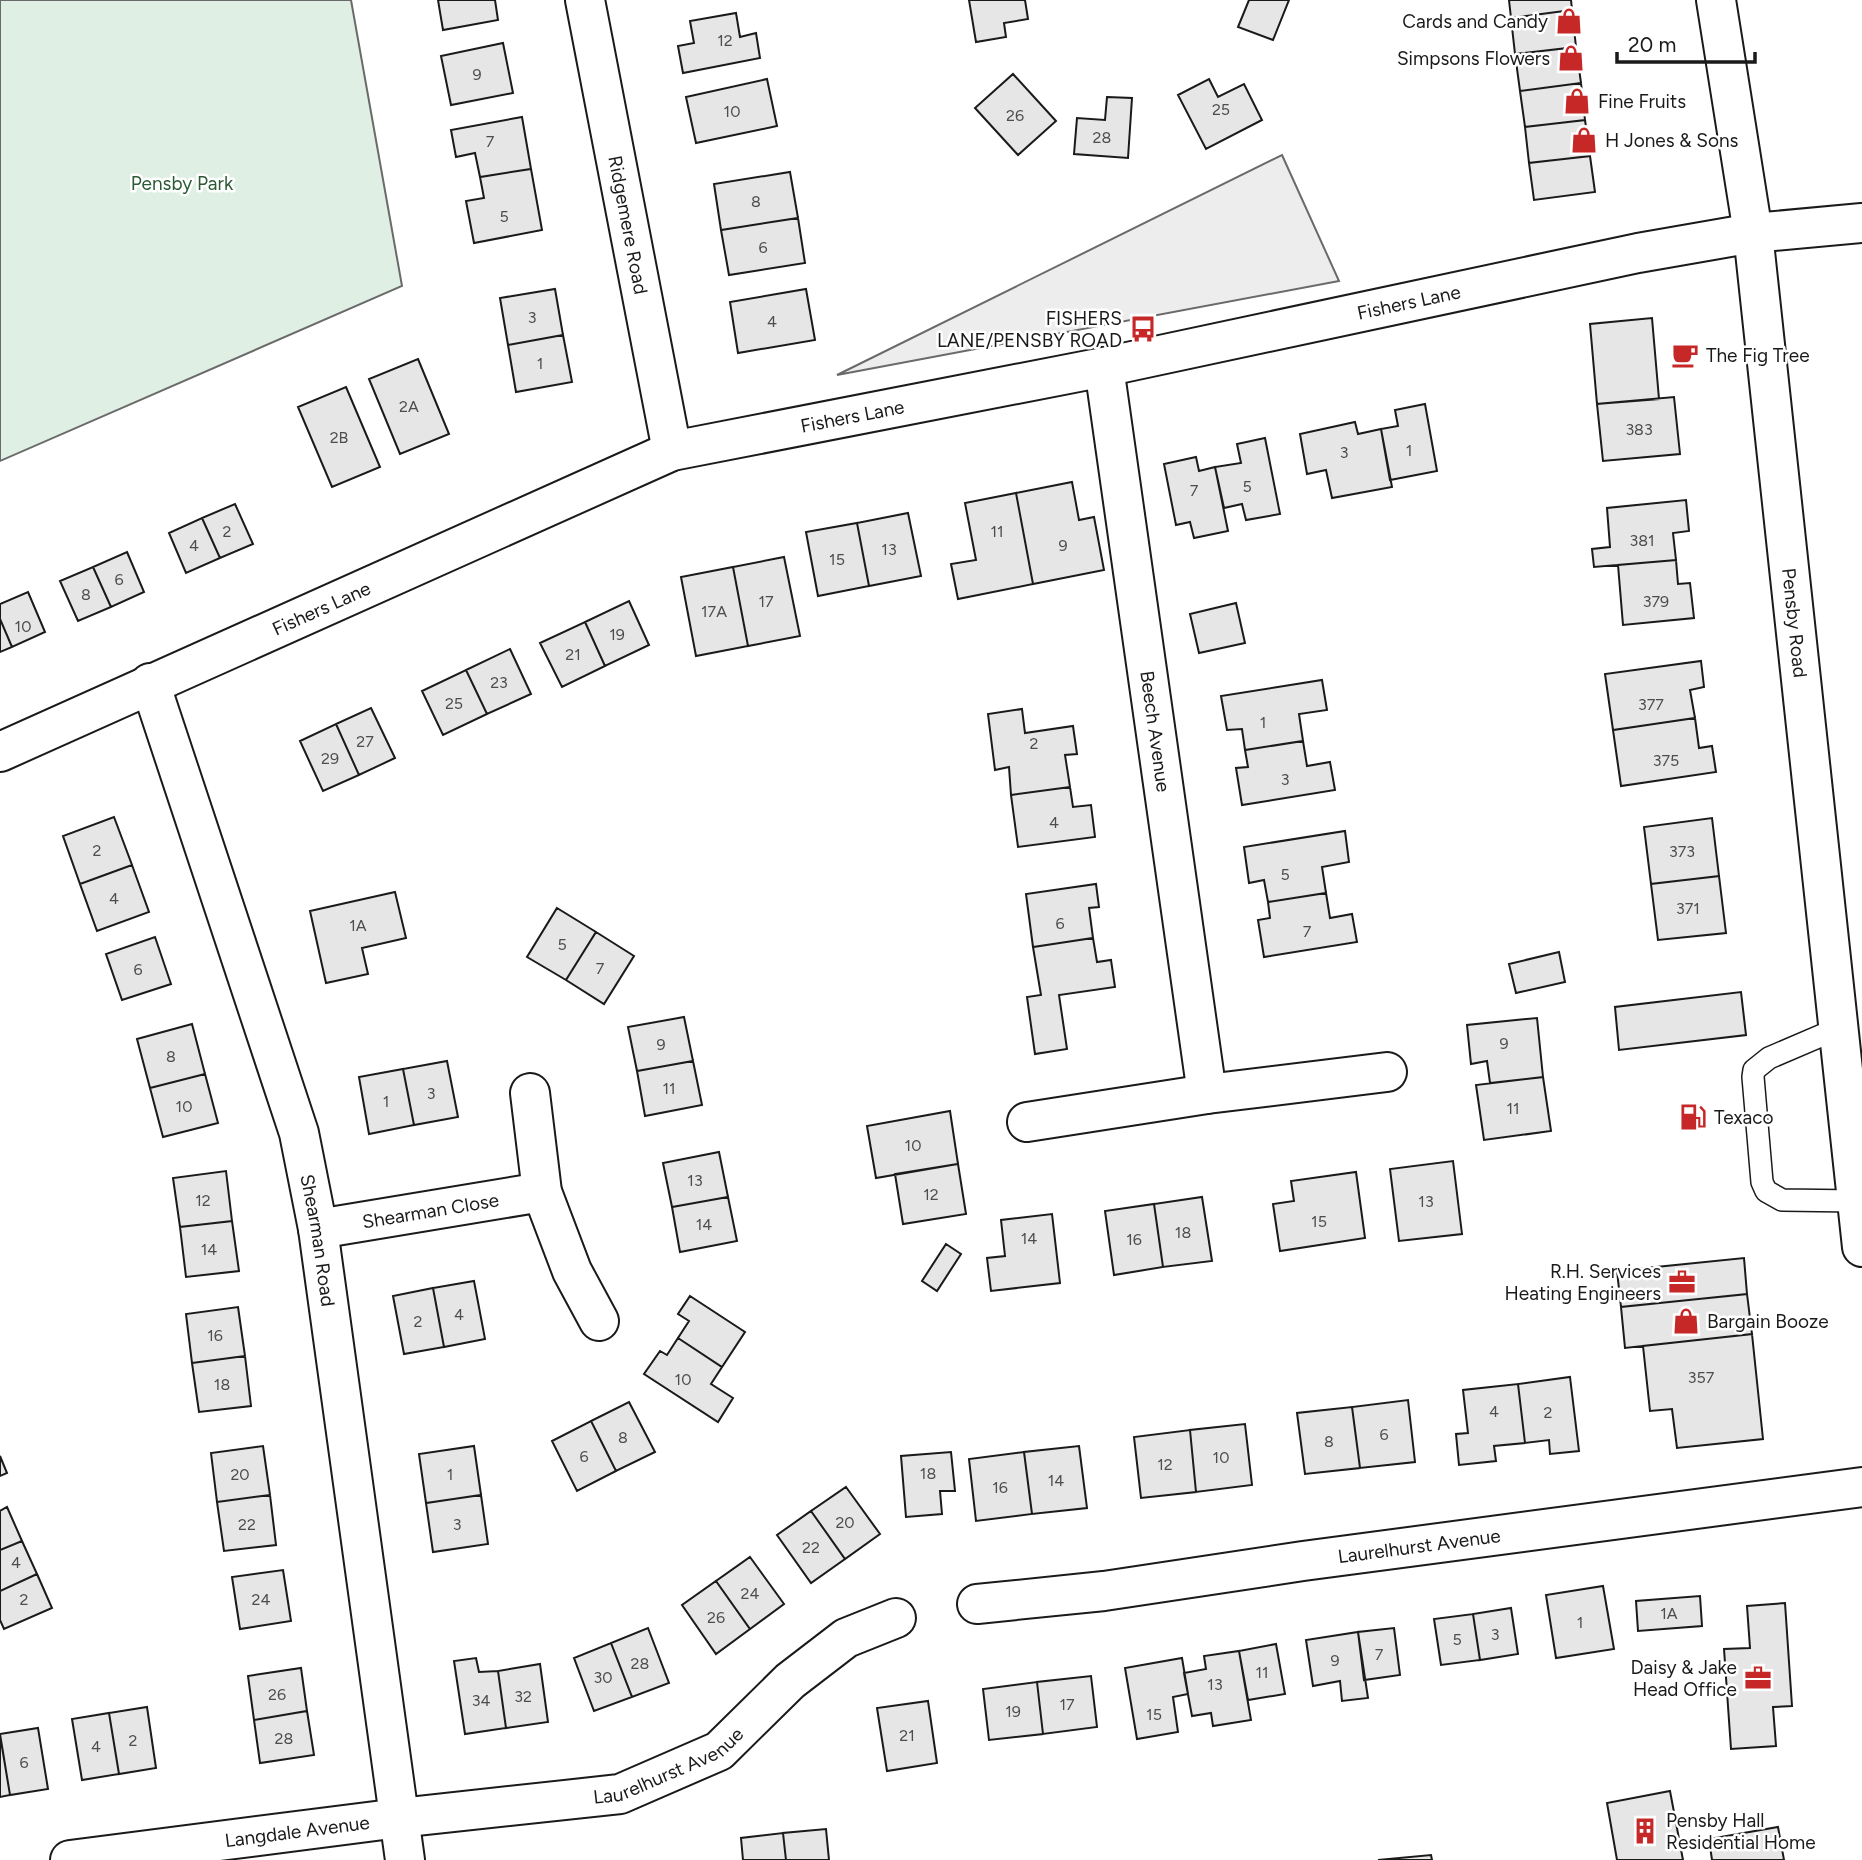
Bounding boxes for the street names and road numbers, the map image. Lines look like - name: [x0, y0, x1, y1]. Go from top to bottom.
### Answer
- street label: Ridgemere Road: [604, 154, 653, 296]
- street label: Fishers Lane: [1355, 280, 1463, 324]
- street label: Fishers Lane: [798, 395, 906, 437]
- street label: Pensby Road: [1778, 567, 1812, 679]
- street label: Fishers Lane: [269, 576, 374, 640]
- street label: Beech Avenue: [1136, 669, 1176, 793]
- street label: Shearman Road: [296, 1172, 340, 1308]
- street label: Shearman Close: [360, 1188, 500, 1233]
- street label: Laurelhurst Avenue: [1336, 1523, 1502, 1568]
- street label: Laurelhurst Avenue: [592, 1722, 748, 1808]
- street label: Langdale Avenue: [223, 1810, 371, 1852]

